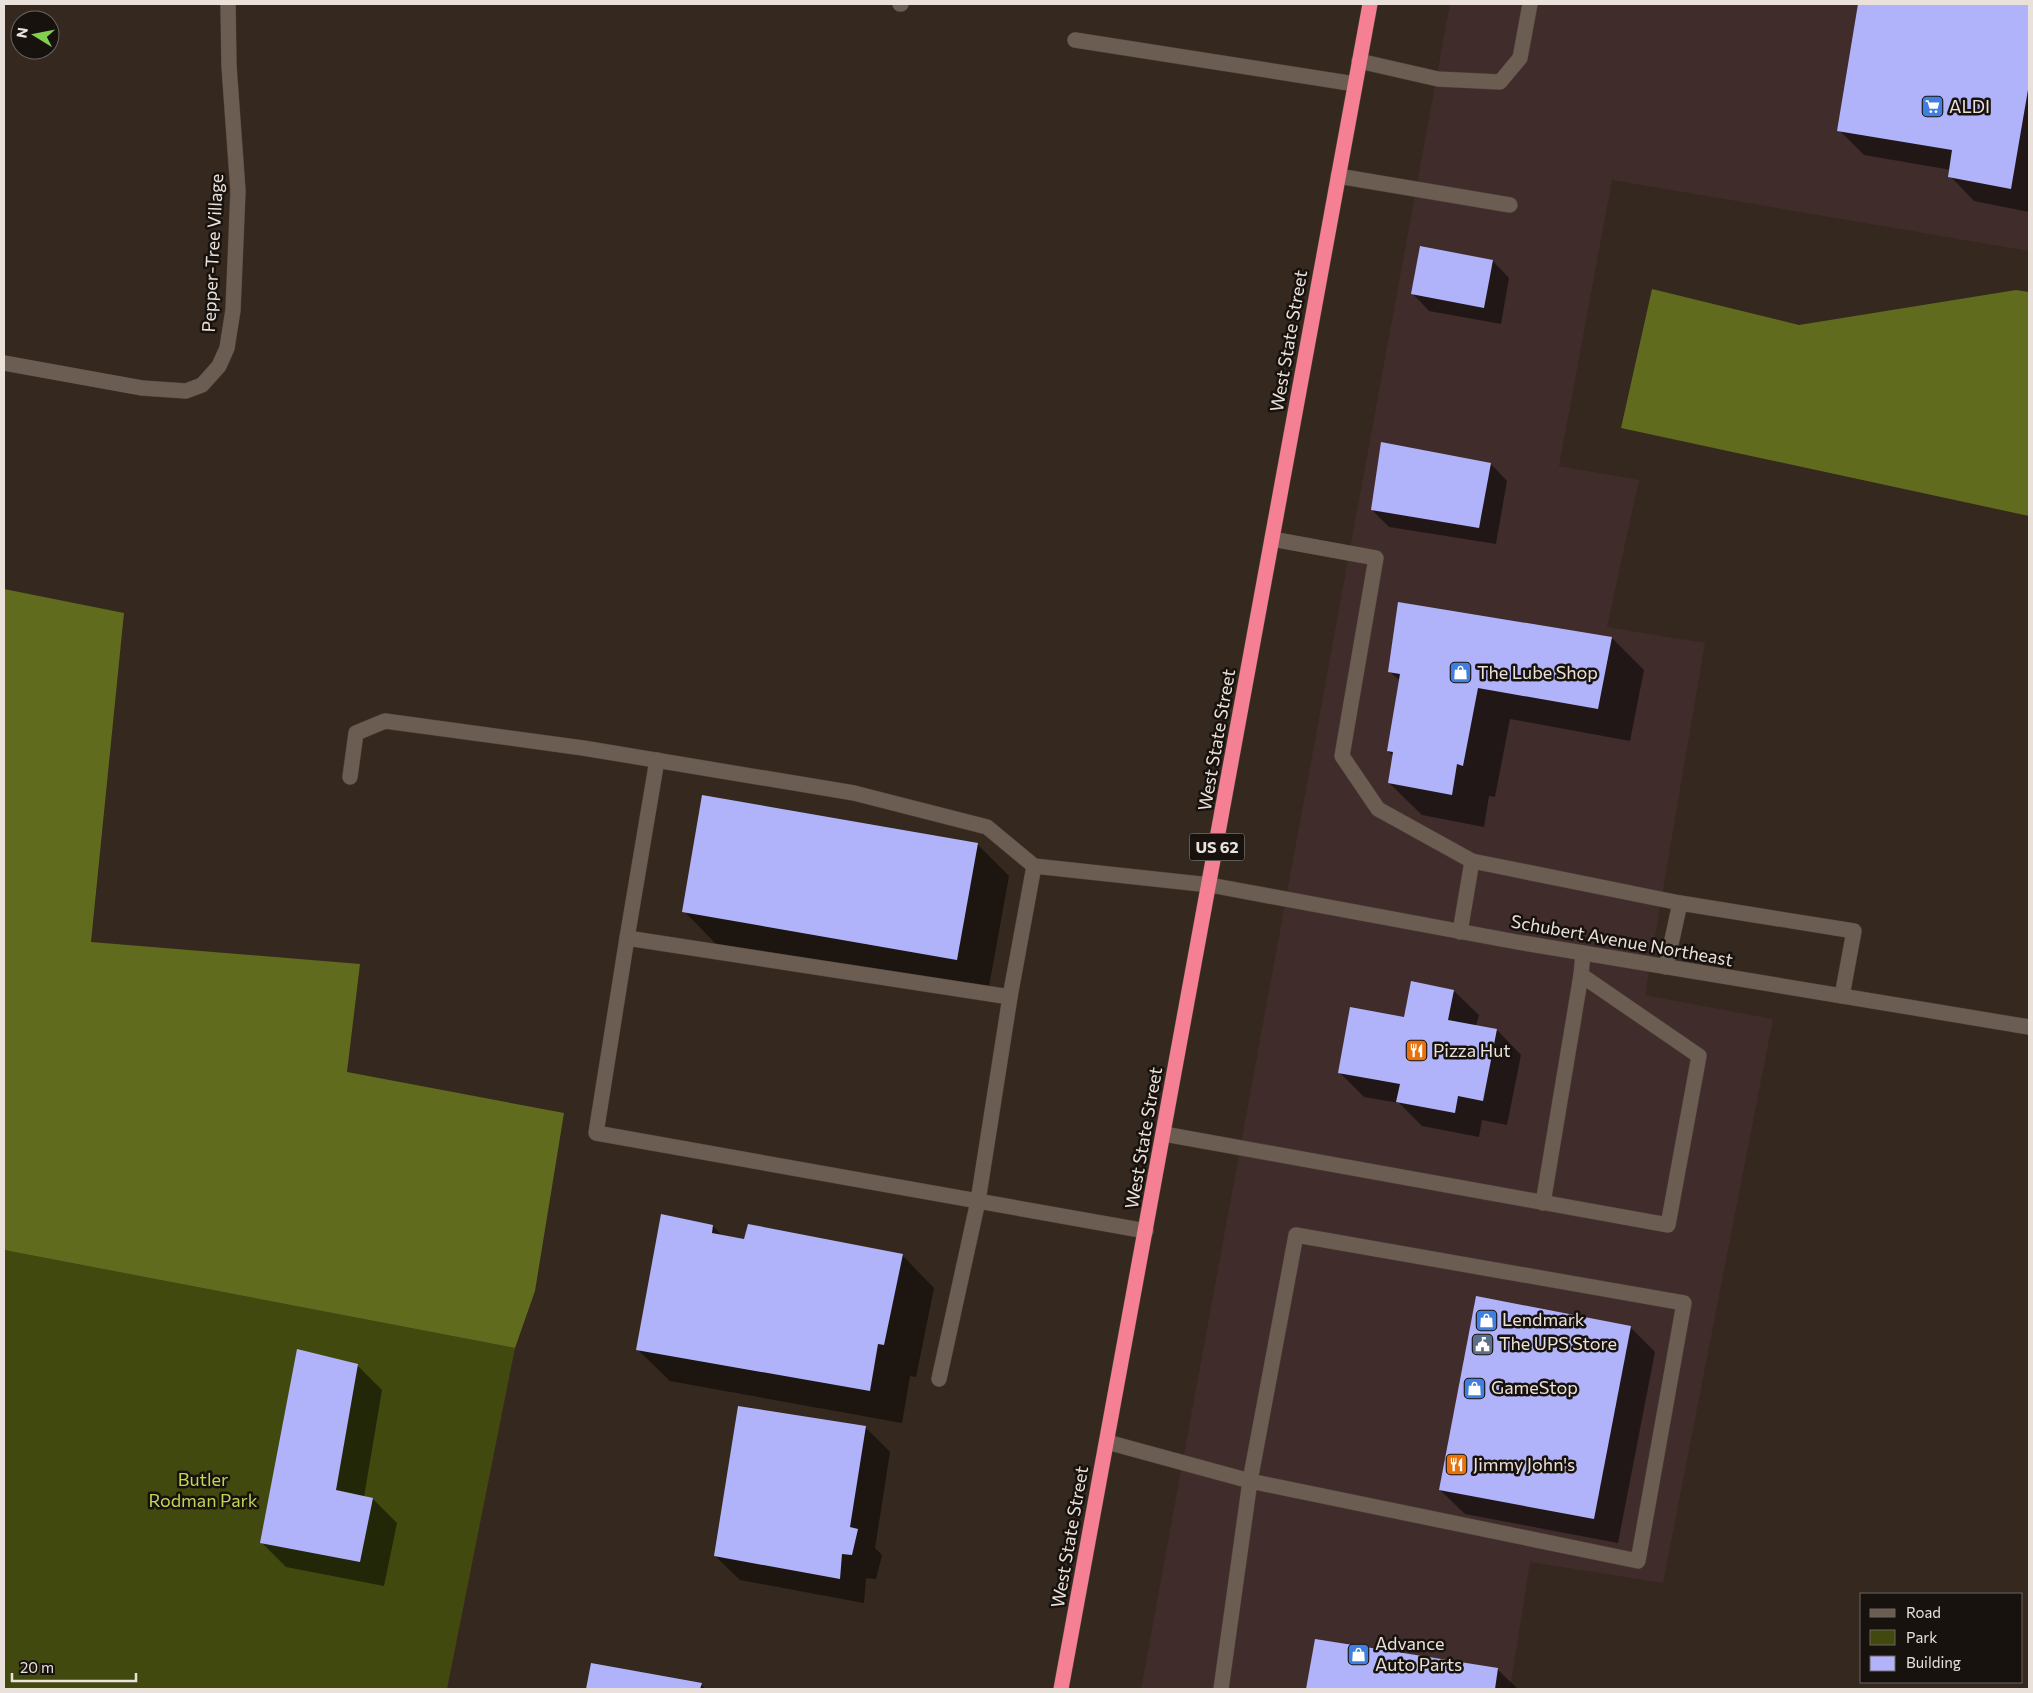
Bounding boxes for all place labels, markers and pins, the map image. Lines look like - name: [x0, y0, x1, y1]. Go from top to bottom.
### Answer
- supermarket icon: ALDI: [1921, 95, 1945, 119]
- place label: ALDI: [1949, 95, 1990, 117]
- shop icon: The Lube Shop: [1449, 661, 1473, 685]
- place label: The Lube Shop: [1477, 661, 1598, 683]
- restaurant icon: Pizza Hut: [1405, 1039, 1429, 1063]
- place label: Pizza Hut: [1433, 1039, 1511, 1061]
- shop icon: Lendmark: [1474, 1308, 1498, 1332]
- place label: Lendmark: [1502, 1308, 1585, 1330]
- public building icon: The UPS Store: [1471, 1332, 1495, 1356]
- place label: The UPS Store: [1499, 1332, 1617, 1354]
- shop icon: GameStop: [1463, 1376, 1487, 1400]
- place label: GameStop: [1491, 1376, 1578, 1398]
- restaurant icon: Jimmy John's: [1445, 1453, 1469, 1477]
- place label: Jimmy John's: [1473, 1453, 1575, 1475]
- place label: Advance Auto Parts: [1375, 1632, 1462, 1675]
- shop icon: Advance Auto Parts: [1347, 1642, 1371, 1666]

